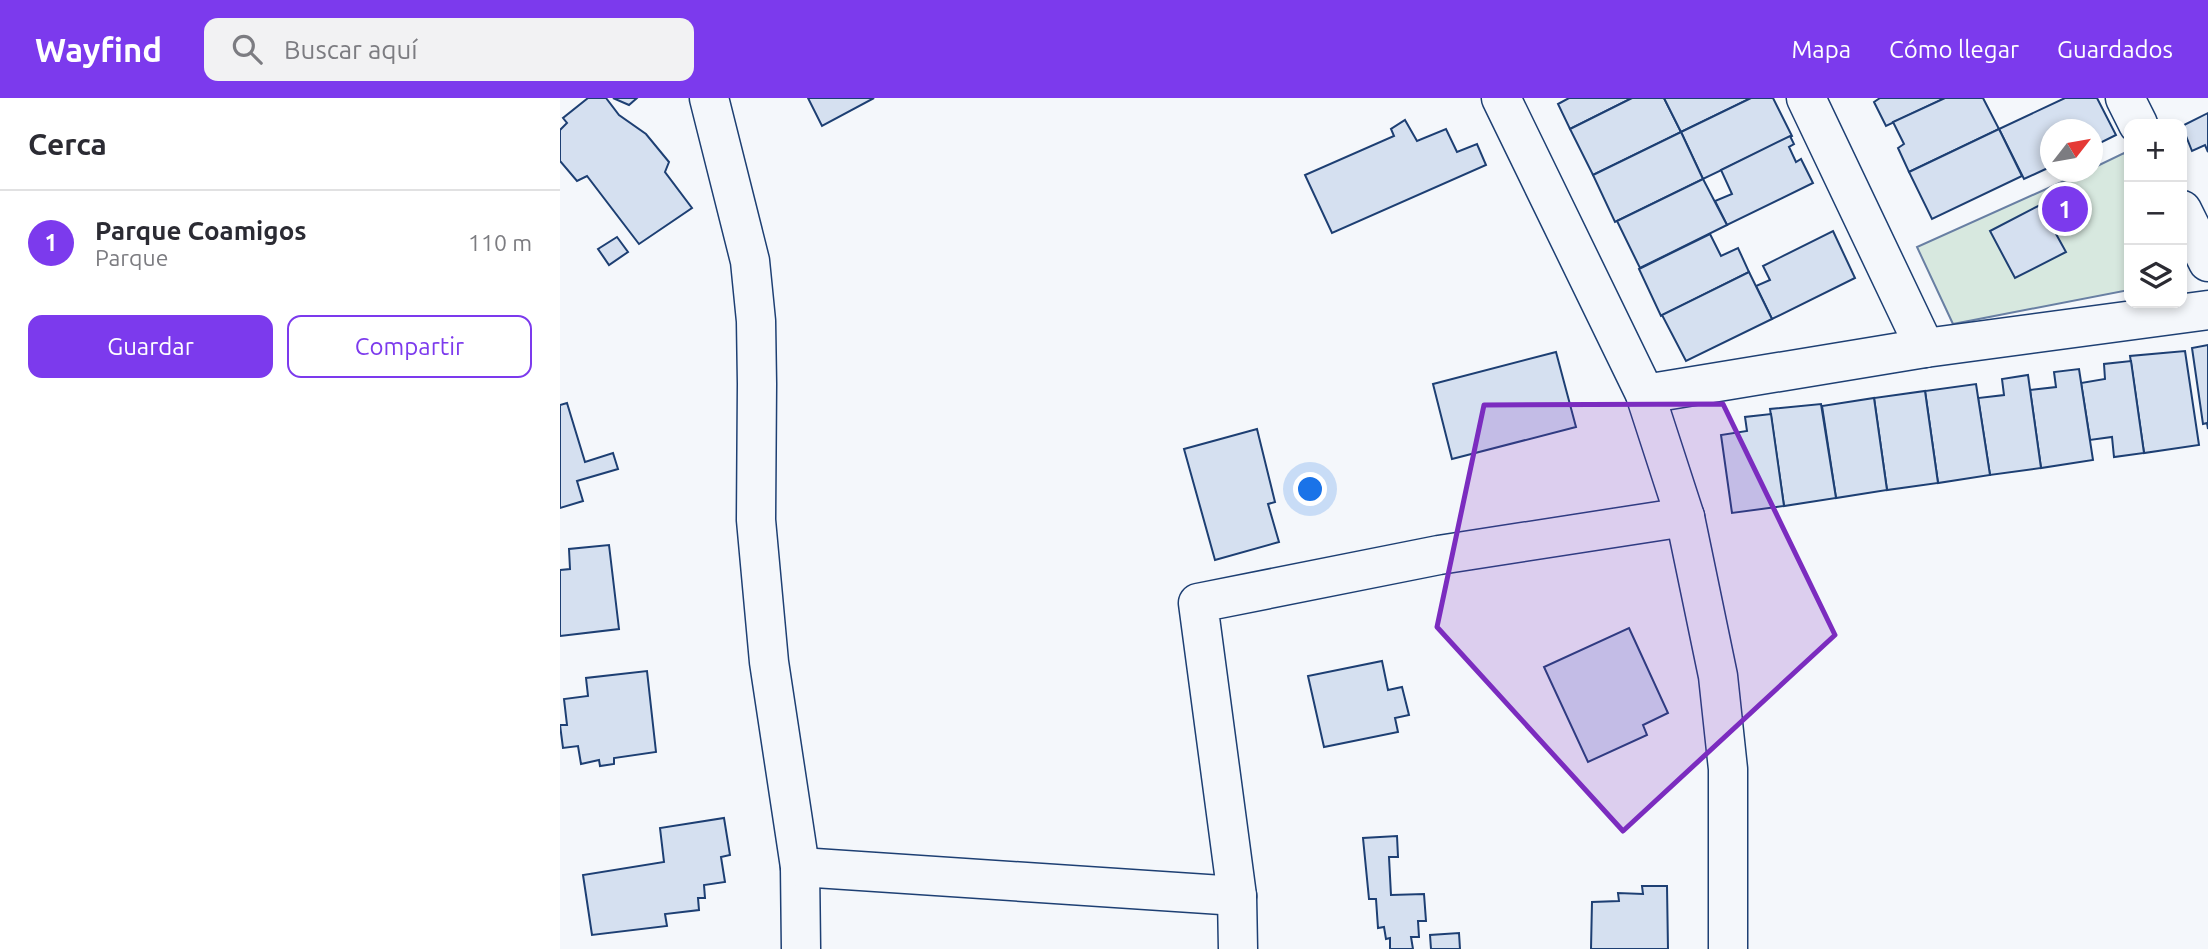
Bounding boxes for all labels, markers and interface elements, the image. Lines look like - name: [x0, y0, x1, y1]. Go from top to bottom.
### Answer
- search box: [204, 18, 694, 81]
- icon: search: [228, 30, 266, 68]
- text: Wayfind: [35, 31, 162, 68]
- text: Buscar aquí: [284, 35, 418, 64]
- text: Mapa: [1791, 36, 1851, 63]
- text: Cómo llegar: [1889, 36, 2019, 63]
- text: Guardados: [2057, 36, 2173, 63]
- north arrow: [2040, 119, 2103, 182]
- map controls: [2124, 119, 2187, 308]
- button: +: [2124, 119, 2187, 182]
- text: Cerca: [28, 127, 107, 161]
- button: −: [2124, 182, 2187, 245]
- pin: 1: [2042, 183, 2088, 235]
- text: Parque Coamigos: [95, 216, 307, 245]
- text: 1: [45, 230, 57, 255]
- text: 110 m: [468, 230, 532, 255]
- text: Parque: [95, 245, 168, 270]
- button: layers: [2124, 245, 2187, 308]
- button: Guardar: [28, 315, 273, 378]
- button: Compartir: [287, 315, 532, 378]
- your location: [1293, 472, 1327, 506]

